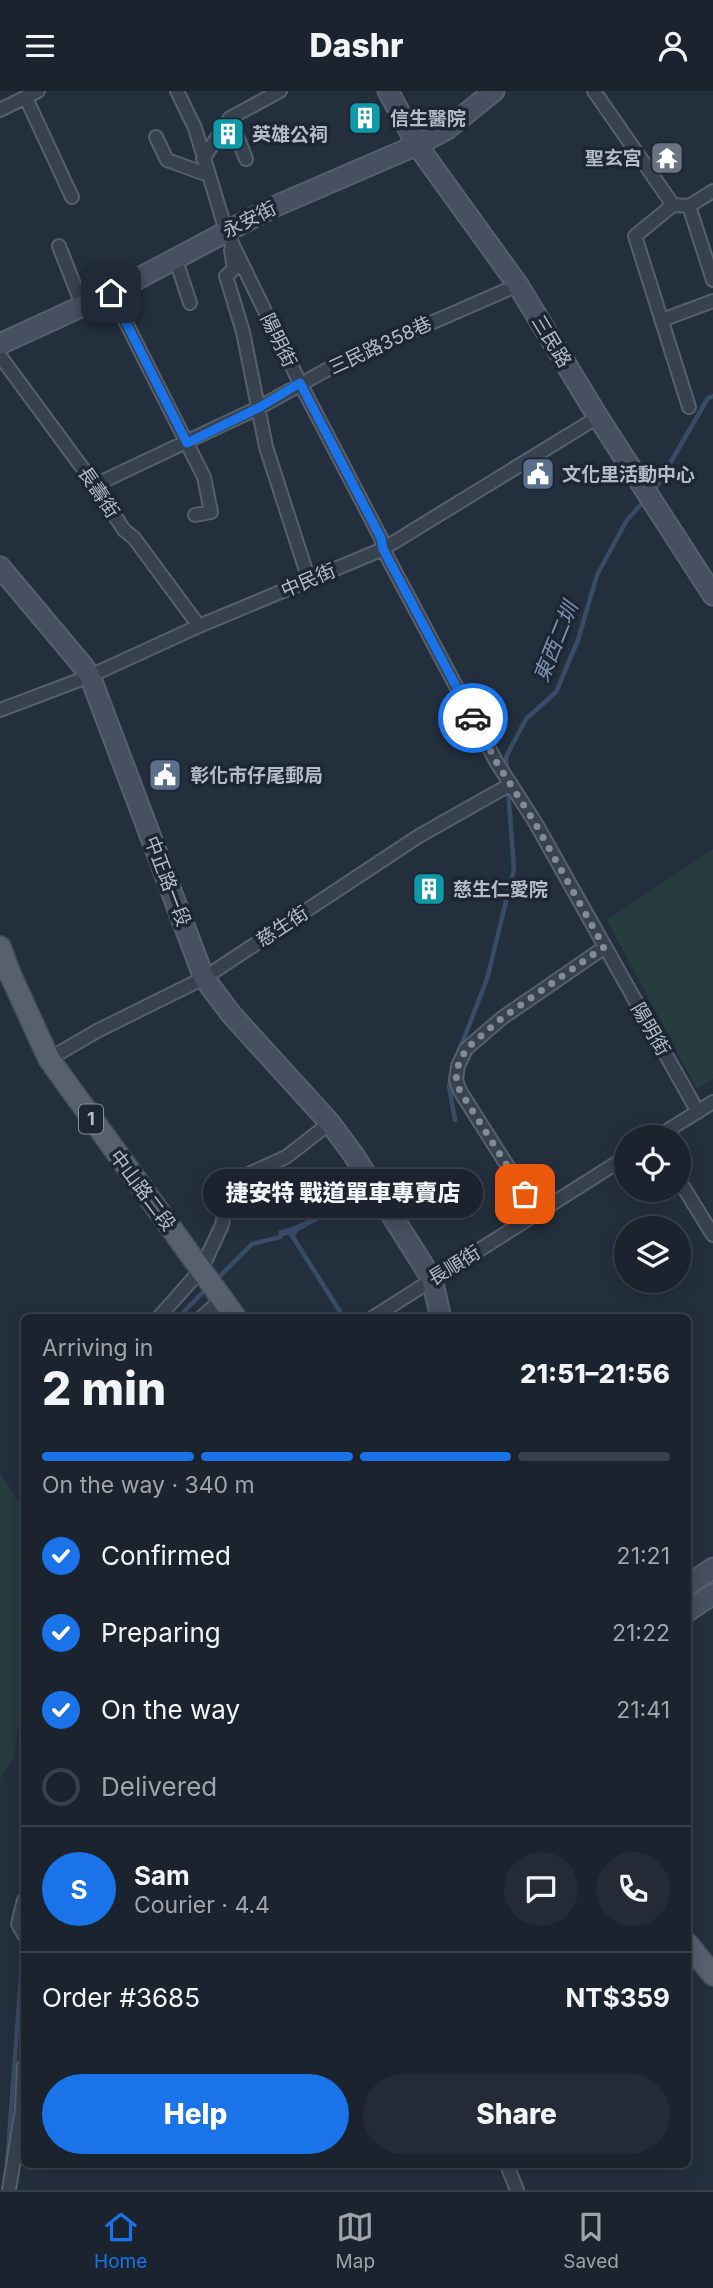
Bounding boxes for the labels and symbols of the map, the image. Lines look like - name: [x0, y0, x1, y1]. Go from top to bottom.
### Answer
- building icon: 信生醫院: [346, 99, 384, 137]
- place label: 信生醫院: [390, 107, 466, 130]
- building icon: 英雄公祠: [209, 115, 247, 153]
- place label: 英雄公祠: [252, 123, 328, 146]
- temple icon: 聖玄宮: [648, 139, 686, 177]
- place label: 聖玄宮: [585, 147, 642, 170]
- street label: 永安街: [219, 196, 280, 243]
- pin: [81, 263, 141, 323]
- street label: 陽明街: [256, 310, 301, 371]
- street label: 三民路: [527, 311, 576, 372]
- street label: 三民路358巷: [325, 312, 435, 379]
- public building icon: 文化里活動中心: [519, 455, 557, 493]
- street label: 長壽街: [73, 462, 124, 522]
- place label: 文化里活動中心: [562, 463, 695, 486]
- street label: 中民街: [277, 559, 339, 602]
- water label: 東西二圳: [528, 595, 584, 685]
- courier: [438, 683, 508, 753]
- public building icon: 彰化市仔尾郵局: [146, 756, 184, 794]
- place label: 彰化市仔尾郵局: [190, 764, 323, 787]
- street label: 中正路一段: [140, 833, 195, 930]
- building icon: 慈生仁愛院: [410, 870, 448, 908]
- place label: 慈生仁愛院: [453, 878, 548, 901]
- street label: 慈生街: [252, 901, 312, 952]
- street label: 陽明街: [626, 999, 675, 1060]
- road number: 1: [79, 1105, 103, 1133]
- street label: 中山路二段: [105, 1145, 180, 1235]
- pin: [495, 1164, 555, 1224]
- callout: 捷安特 戰道單車專賣店: [203, 1169, 483, 1219]
- street label: 長順街: [424, 1241, 485, 1290]

